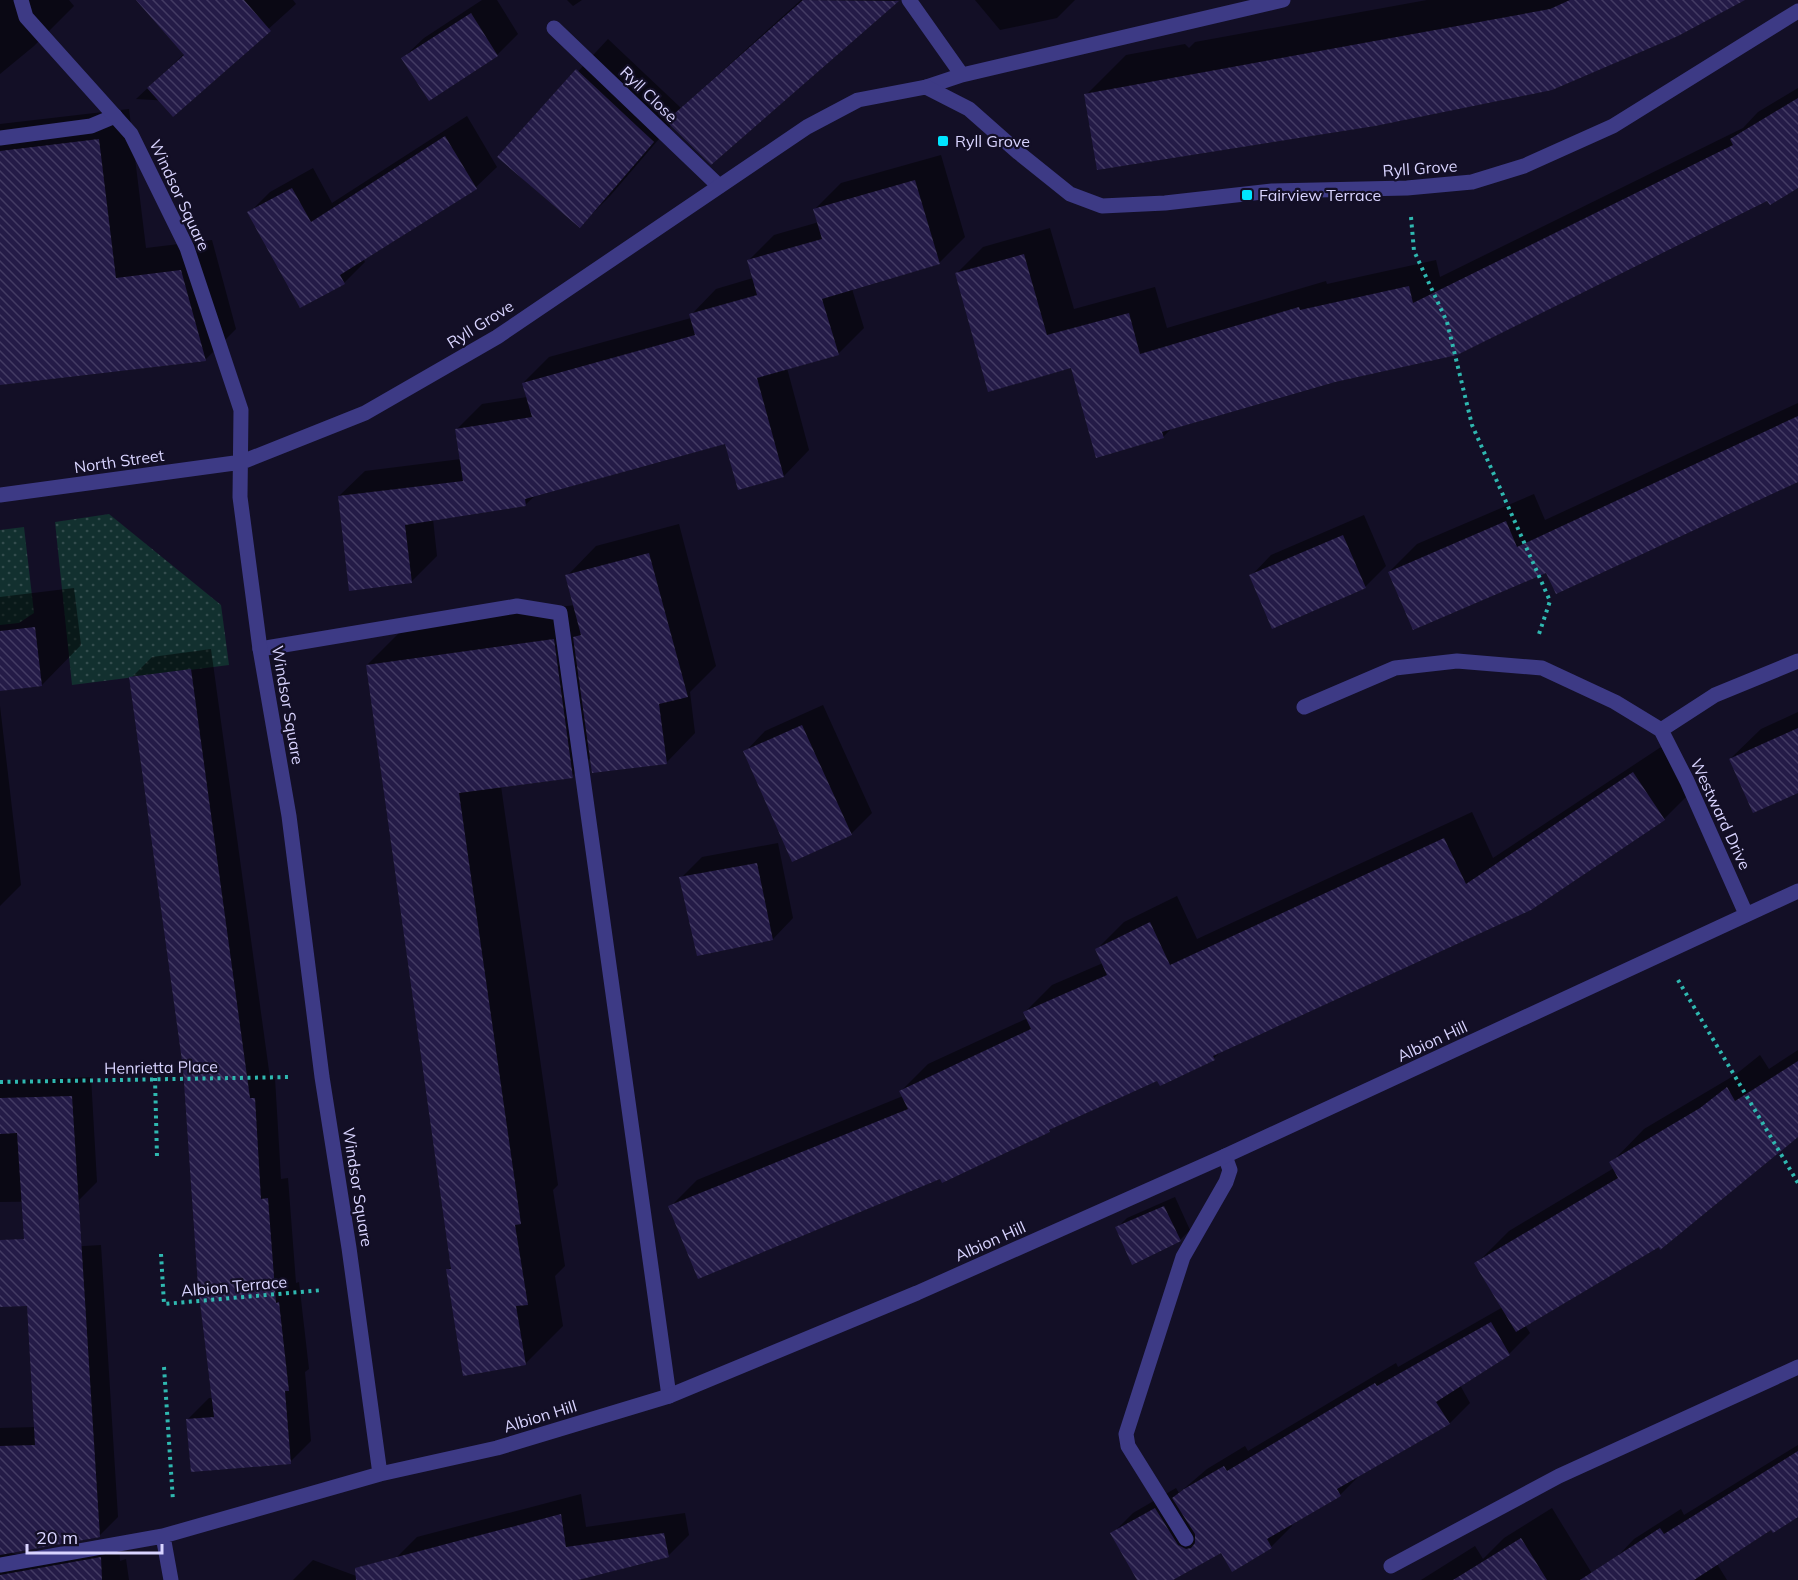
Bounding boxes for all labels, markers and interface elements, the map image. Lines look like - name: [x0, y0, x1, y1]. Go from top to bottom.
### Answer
- street label: Ryll Close: [616, 62, 682, 126]
- place label: Ryll Grove: [955, 131, 1030, 151]
- marker: Ryll Grove: [936, 134, 950, 148]
- street label: Windsor Square: [145, 136, 215, 254]
- street label: Ryll Grove: [1382, 155, 1458, 181]
- place label: Fairview Terrace: [1259, 185, 1381, 205]
- marker: Fairview Terrace: [1240, 188, 1254, 202]
- street label: Ryll Grove: [443, 296, 517, 352]
- street label: North Street: [73, 445, 166, 477]
- street label: Windsor Square: [268, 644, 308, 766]
- street label: Westward Drive: [1686, 755, 1756, 873]
- street label: Albion Hill: [1394, 1016, 1470, 1066]
- street label: Henrietta Place: [104, 1056, 218, 1078]
- street label: Windsor Square: [339, 1126, 377, 1248]
- street label: Albion Hill: [952, 1217, 1028, 1265]
- street label: Albion Terrace: [180, 1271, 288, 1301]
- street label: Albion Hill: [501, 1395, 579, 1437]
- scale bar: [27, 1517, 162, 1555]
- text: 20 m: [36, 1526, 78, 1549]

